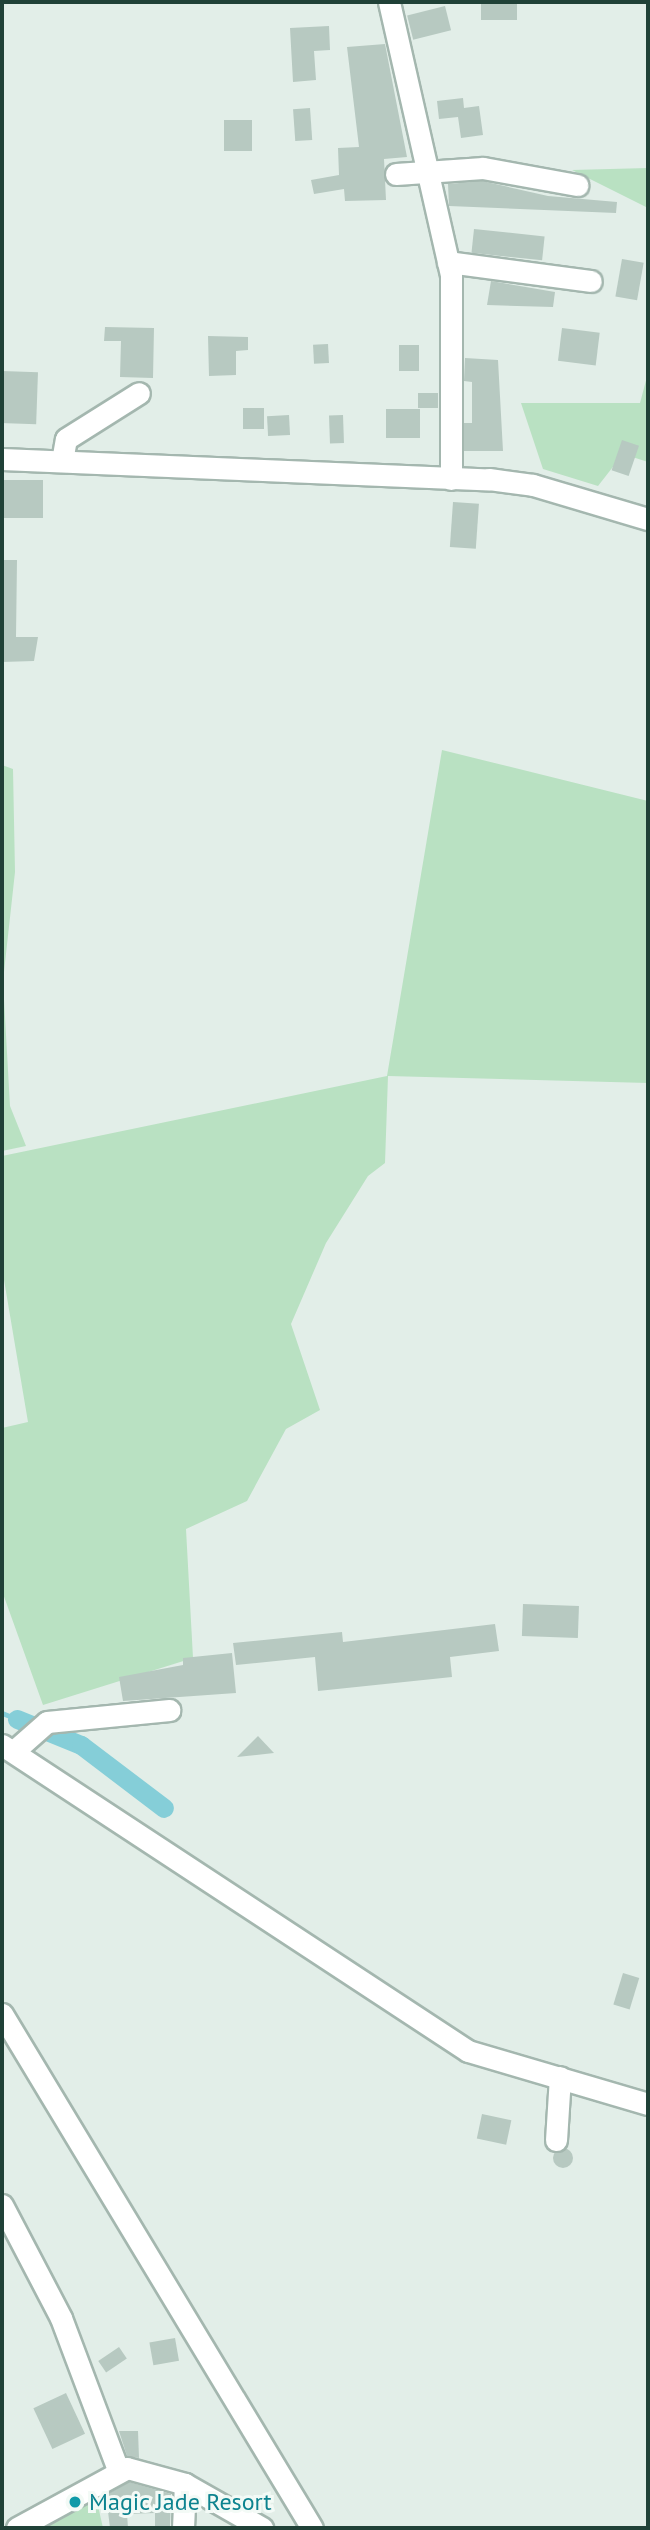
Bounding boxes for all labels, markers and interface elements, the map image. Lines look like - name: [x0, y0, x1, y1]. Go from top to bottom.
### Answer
- place label: Magic Jade Resort: [89, 2488, 272, 2516]
- marker: Magic Jade Resort: [67, 2494, 83, 2510]

